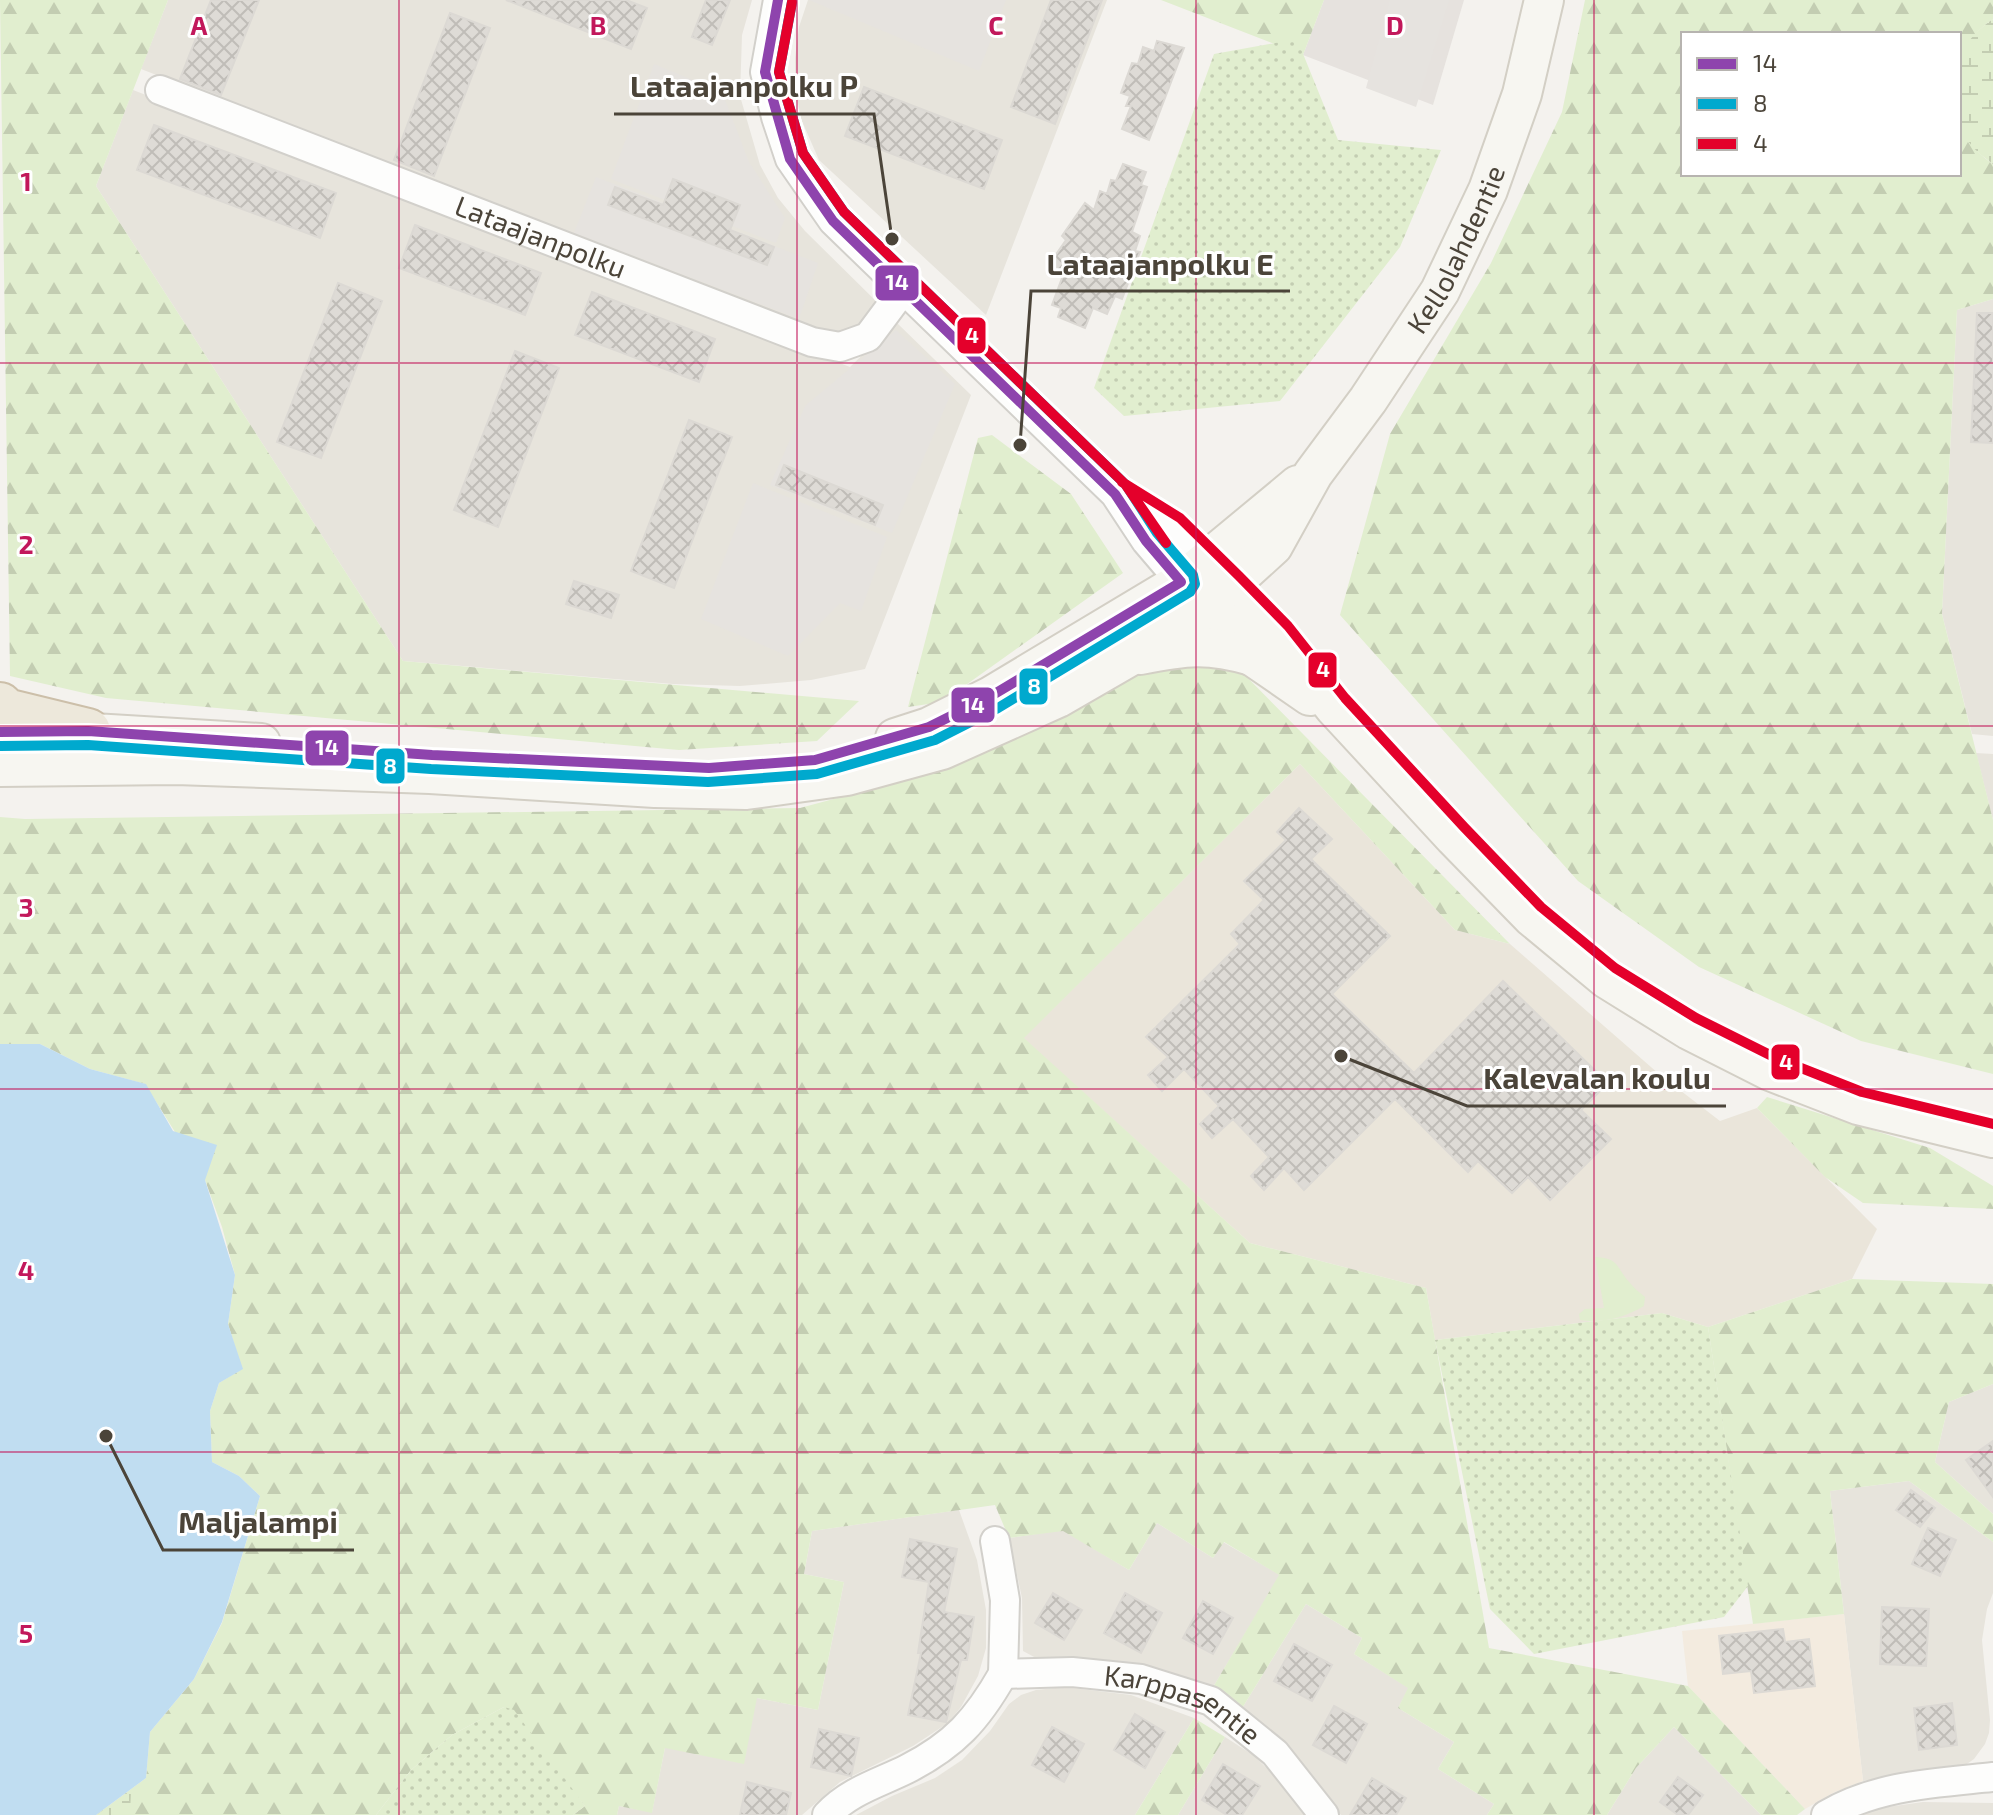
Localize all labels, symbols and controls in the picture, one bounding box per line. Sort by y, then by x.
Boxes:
text: A [191,9,208,40]
text: B [590,9,606,40]
text: C [988,9,1004,40]
text: D [1386,9,1404,40]
legend [1681,32,1961,176]
text: 14 [1753,48,1777,77]
callout: Lataajanpolku P [614,60,874,114]
text: Lataajanpolku P [630,67,858,103]
text: 8 [1753,88,1768,117]
text: 4 [1753,128,1768,157]
street label: Kellolahdentie [1399,161,1511,339]
text: 1 [20,165,32,196]
street label: Lataajanpolku [451,188,631,285]
callout: Lataajanpolku E [1031,237,1290,291]
text: Lataajanpolku E [1046,245,1274,281]
line badge: 14 [874,264,920,302]
text: 14 [885,268,909,294]
line badge: 4 [956,316,987,355]
text: 4 [965,321,979,347]
text: 2 [18,528,34,559]
line badge: 4 [1307,651,1338,689]
text: 4 [1316,655,1330,681]
line badge: 8 [1018,667,1049,706]
text: 8 [1027,672,1041,698]
line badge: 14 [950,686,996,724]
text: 14 [961,691,985,717]
line badge: 14 [304,729,350,767]
text: 14 [315,733,339,759]
line badge: 8 [375,747,406,785]
text: 8 [383,752,397,778]
text: 3 [19,891,33,922]
line badge: 4 [1770,1043,1801,1081]
text: 4 [1779,1048,1793,1074]
callout: Kalevalan koulu [1467,1052,1726,1106]
text: Kalevalan koulu [1483,1059,1711,1095]
text: 4 [18,1254,34,1285]
callout: Maljalampi [163,1496,354,1550]
text: Maljalampi [178,1503,338,1539]
text: 5 [19,1617,33,1648]
street label: Karppasentie [1103,1657,1268,1751]

